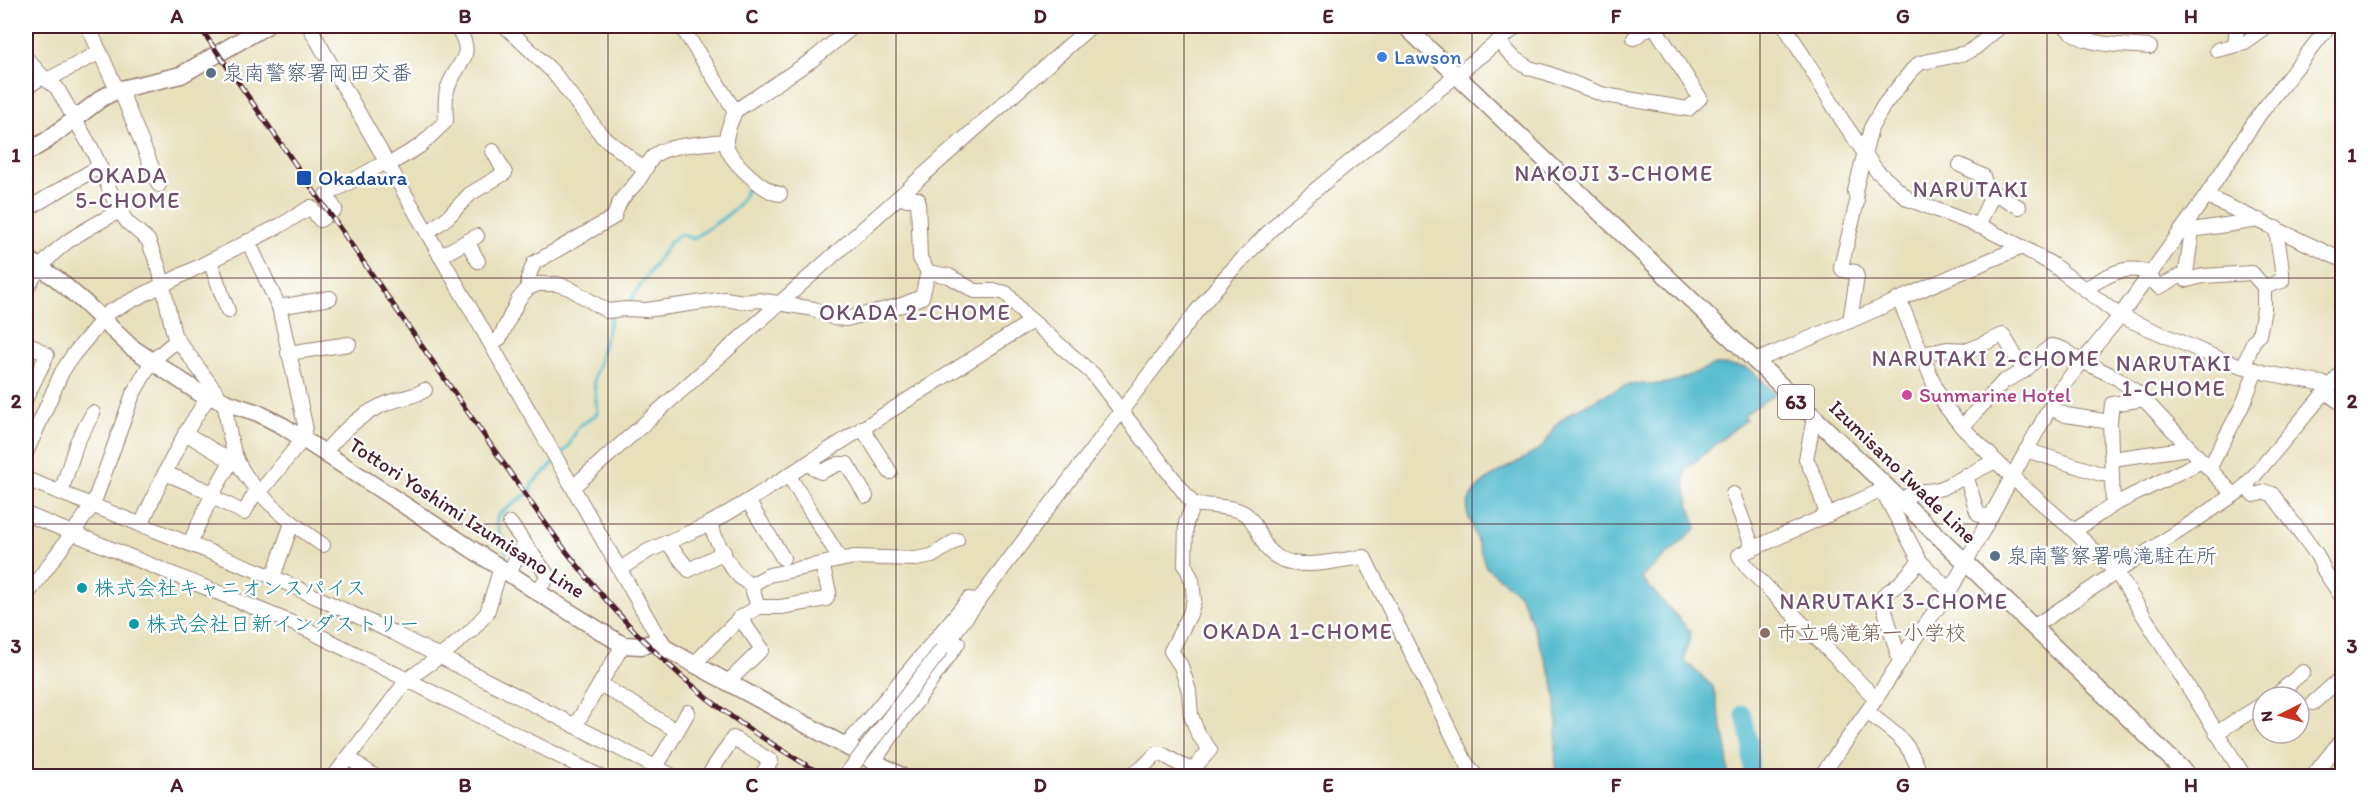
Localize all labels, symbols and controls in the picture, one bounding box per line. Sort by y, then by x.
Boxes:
text: A [170,4,184,28]
text: B [459,4,472,28]
text: C [746,4,759,28]
text: D [1033,4,1047,28]
text: E [1322,4,1334,28]
text: F [1611,4,1622,28]
text: G [1896,4,1910,28]
text: H [2184,4,2198,28]
place label: Lawson [1394,44,1462,69]
marker: Lawson [1375,50,1389,64]
place label: 泉南警察署岡田交番 [223,60,412,85]
marker: 泉南警察署岡田交番 [204,66,218,80]
text: 1 [11,143,21,167]
text: 1 [2347,143,2357,167]
district label: NAKOJI 3-CHOME [1514,160,1714,187]
district label: OKADA 5-CHOME [75,162,181,214]
place label: Okadaura [318,165,408,190]
marker: Okadaura [295,169,313,187]
district label: NARUTAKI [1913,176,2029,203]
district label: OKADA 2-CHOME [819,299,1011,326]
district label: NARUTAKI 2-CHOME [1872,345,2100,372]
district label: NARUTAKI 1-CHOME [2116,350,2232,402]
place label: Sunmarine Hotel [1919,382,2071,407]
road number: 63 [1778,385,1814,419]
marker: Sunmarine Hotel [1900,388,1914,402]
text: 2 [11,389,22,413]
text: 2 [2347,389,2358,413]
street label: Izumisano Iwade Line [1824,395,1982,549]
street label: Tottori Yoshimi Izumisano Line [345,432,590,603]
place label: 泉南警察署鳴滝駐在所 [2007,543,2217,568]
marker: 泉南警察署鳴滝駐在所 [1988,549,2002,563]
place label: 株式会社キャニオンスパイス [94,575,366,600]
marker: 株式会社キャニオンスパイス [75,581,89,595]
district label: NARUTAKI 3-CHOME [1780,588,2008,615]
place label: 株式会社日新インダストリー [146,611,420,636]
marker: 株式会社日新インダストリー [127,617,141,631]
district label: OKADA 1-CHOME [1203,618,1393,645]
place label: 市立鳴滝第一小学校 [1777,620,1966,645]
marker: 市立鳴滝第一小学校 [1758,626,1772,640]
text: 3 [11,634,22,658]
text: 3 [2347,634,2358,658]
north arrow [2251,685,2311,745]
text: N [2257,710,2277,723]
text: A [170,773,184,797]
text: B [459,773,472,797]
text: C [746,773,759,797]
text: D [1033,773,1047,797]
text: E [1322,773,1334,797]
text: F [1611,773,1622,797]
text: G [1896,773,1910,797]
text: H [2184,773,2198,797]

